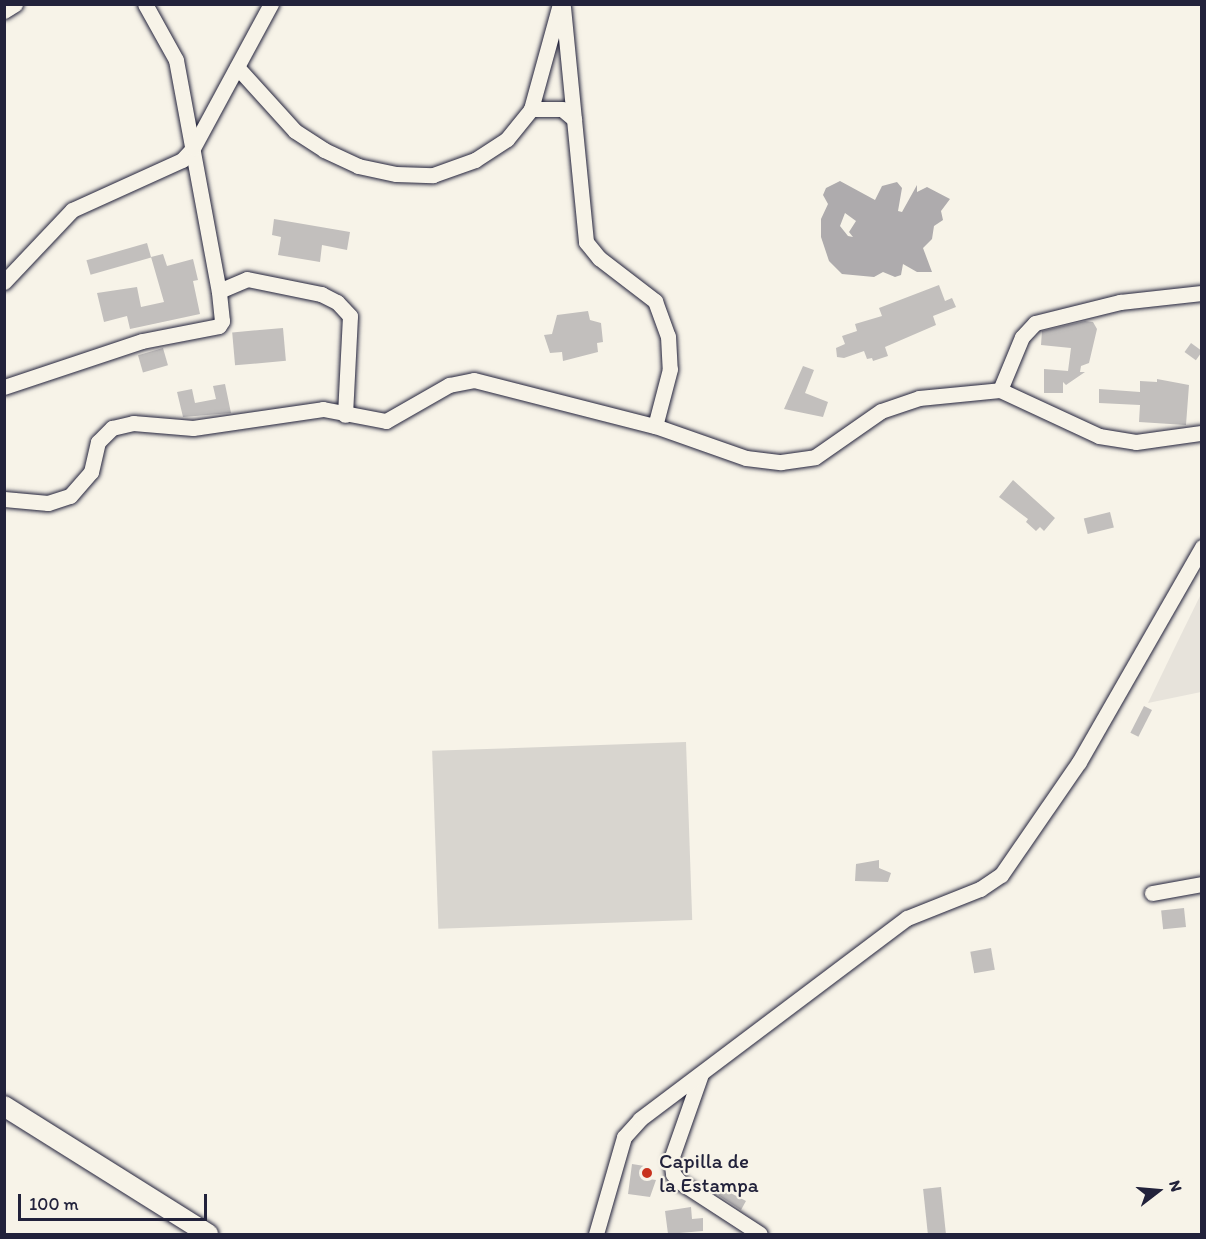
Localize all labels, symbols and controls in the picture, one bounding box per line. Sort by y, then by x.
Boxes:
place label: Capilla de la Estampa [659,1148,759,1198]
north arrow [1128,1161,1188,1221]
marker: Capilla de la Estampa [640,1166,654,1180]
text: N [1165,1178,1186,1194]
scale bar [21,1182,210,1220]
text: 100 m [29,1193,79,1215]

